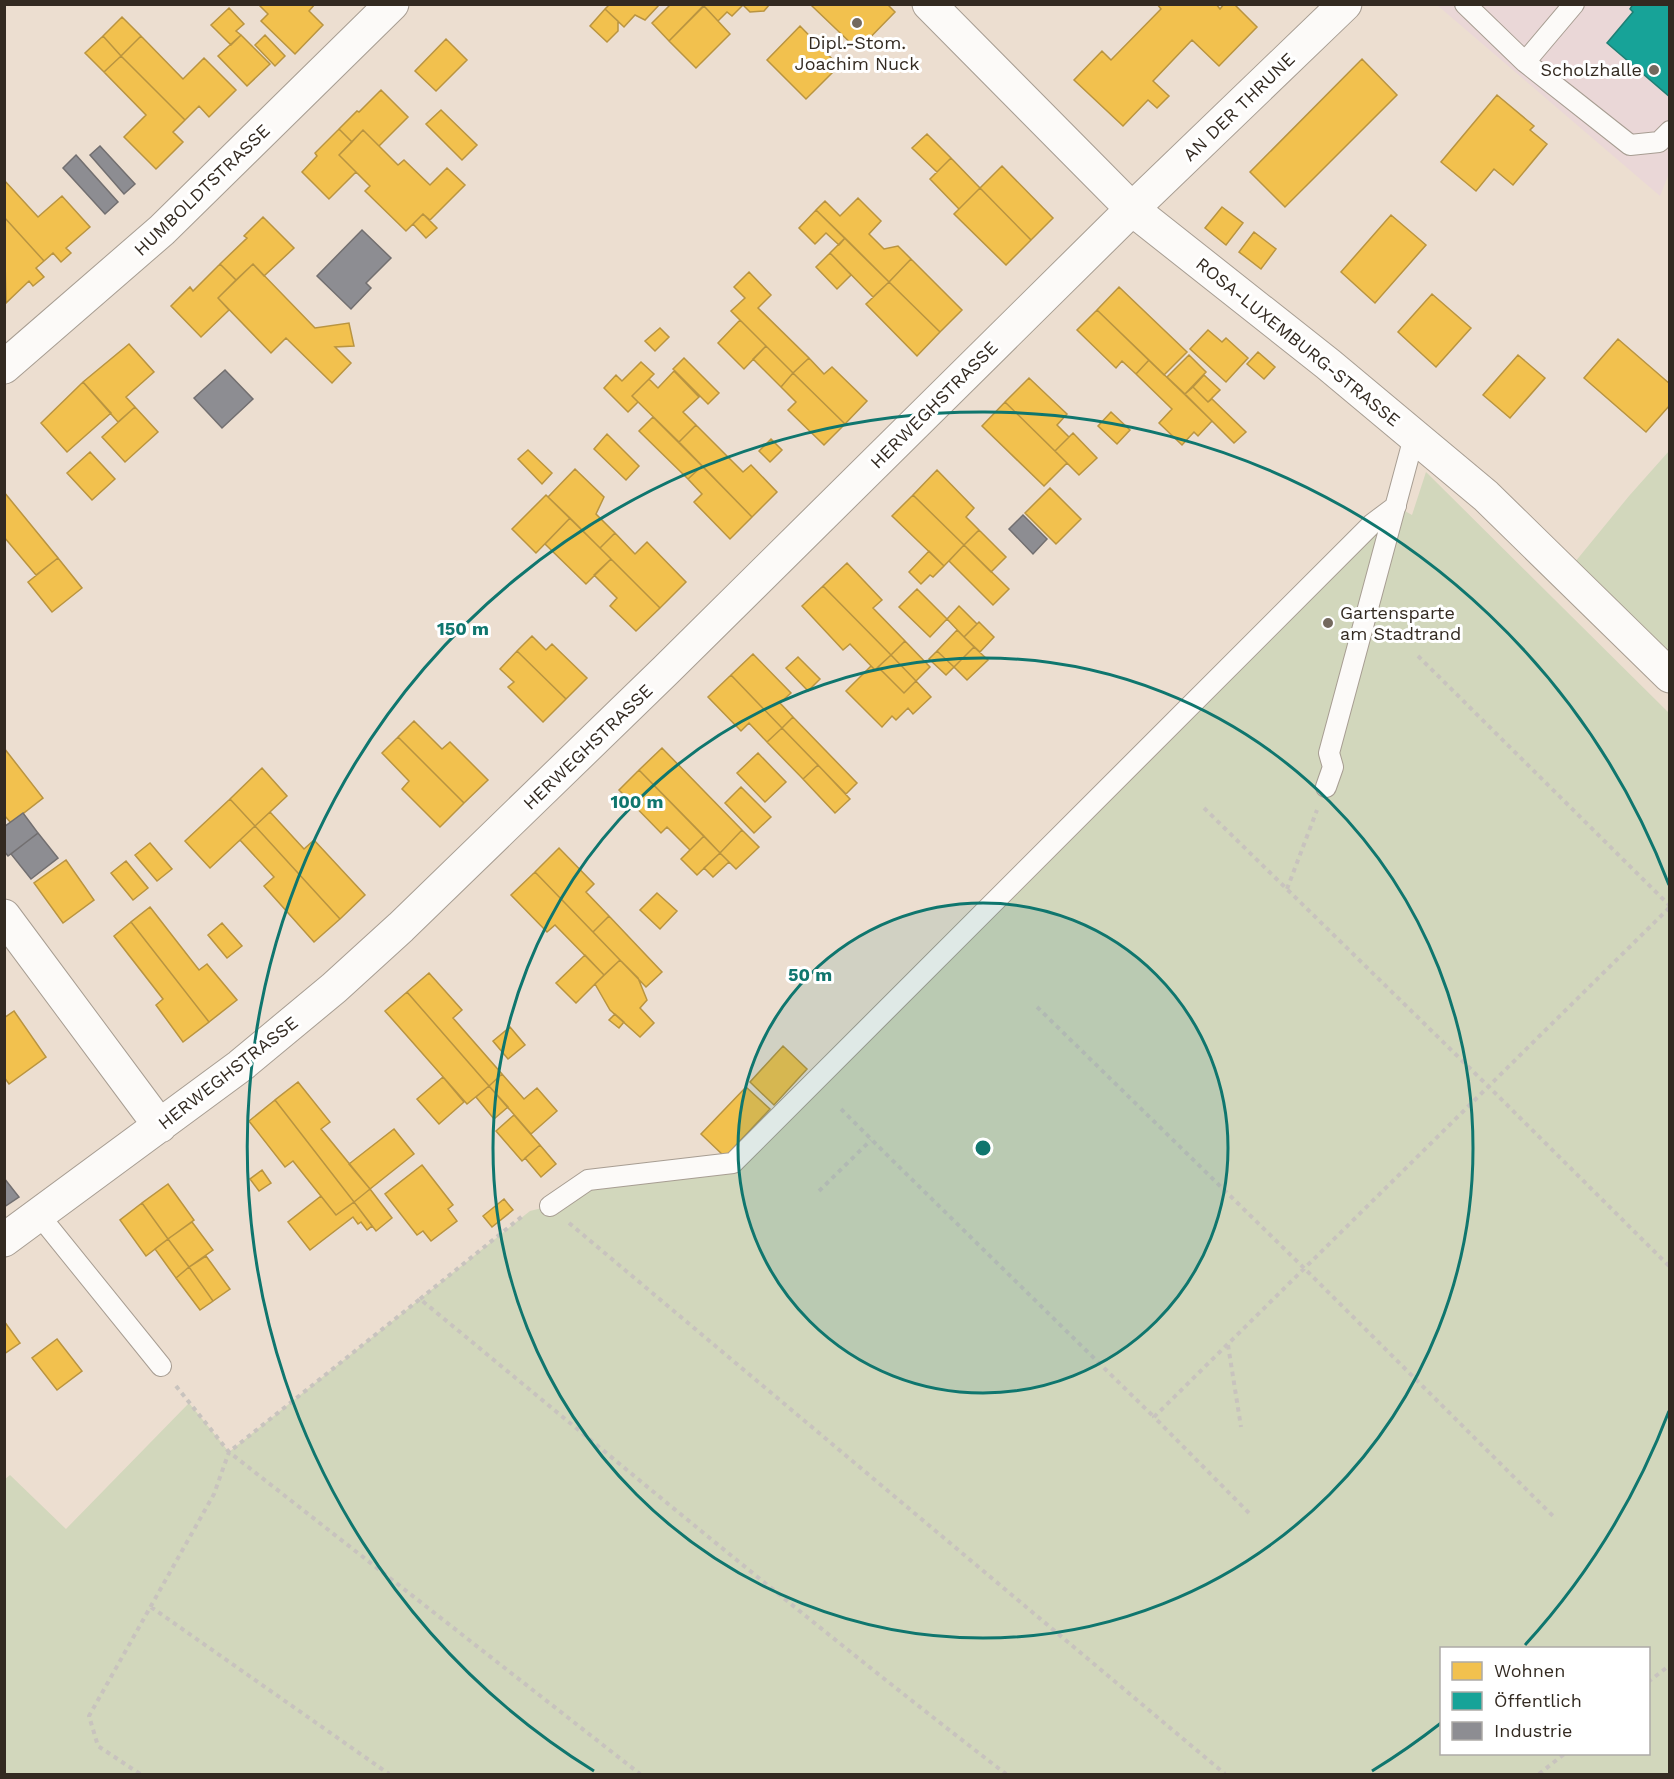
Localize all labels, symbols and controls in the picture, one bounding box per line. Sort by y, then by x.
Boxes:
marker: Dipl.-Stom. Joachim Nuck [850,16,864,30]
place label: Dipl.-Stom. Joachim Nuck [795,32,919,74]
street label: AN DER THRUNE [1179,48,1299,165]
place label: Scholzhalle [1541,59,1642,80]
marker: Scholzhalle [1647,63,1661,77]
street label: HUMBOLDTSTRASSE [129,119,274,260]
street label: ROSA-LUXEMBURG-STRASSE [1192,253,1405,431]
street label: HERWEGHSTRASSE [866,337,1002,473]
place label: Gartensparte am Stadtrand [1340,602,1461,644]
marker: Gartensparte am Stadtrand [1321,616,1335,630]
text: 150 m [437,618,489,639]
street label: HERWEGHSTRASSE [519,680,657,814]
text: 100 m [610,791,664,812]
text: 50 m [788,964,832,985]
street label: HERWEGHSTRASSE [154,1012,302,1134]
centre of rings [973,1138,993,1158]
legend [1440,1647,1650,1755]
text: Wohnen [1494,1660,1565,1681]
text: Öffentlich [1494,1690,1582,1711]
text: Industrie [1494,1720,1572,1741]

